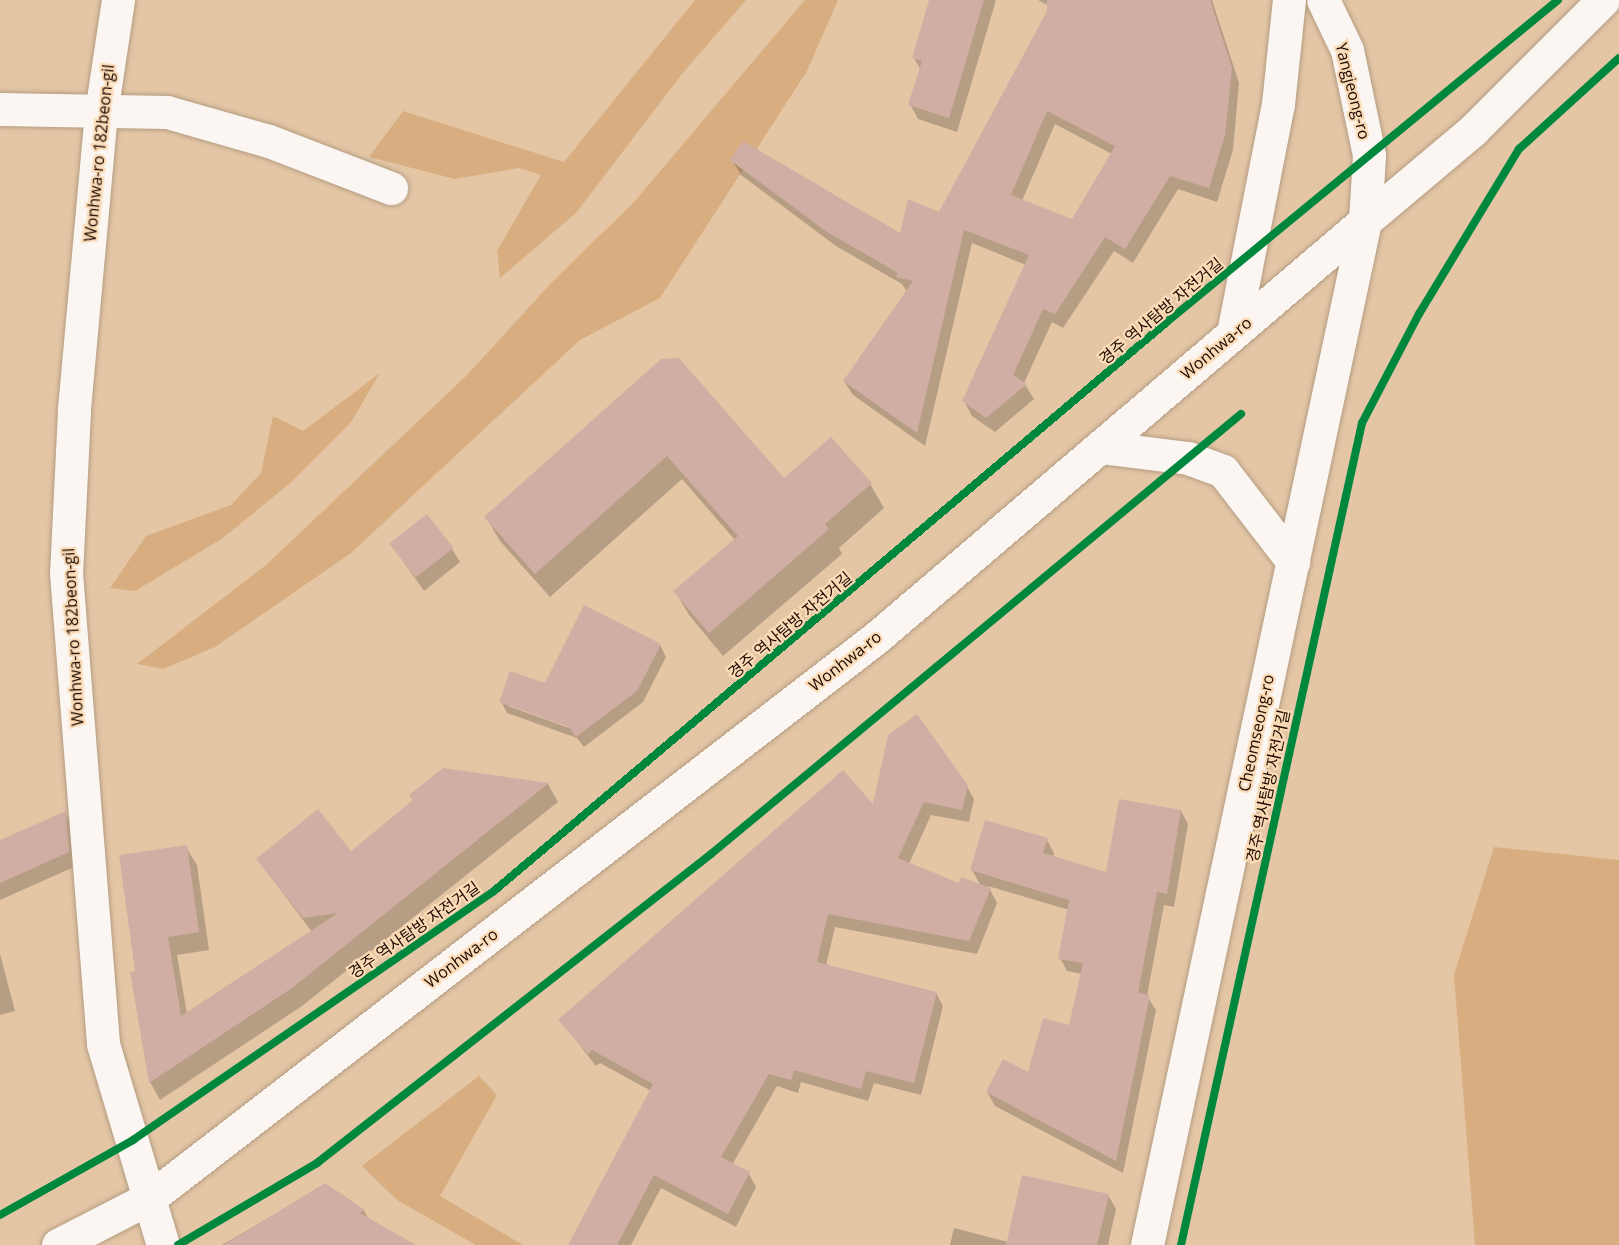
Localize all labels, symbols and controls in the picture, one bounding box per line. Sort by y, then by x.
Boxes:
street label: Yangjeong-ro [1332,41,1374,141]
street label: Wonhwa-ro 182beon-gil [80,63,118,243]
street label: 경주 역사탐방 자전거길 [1095,254,1227,368]
street label: Wonhwa-ro [1177,313,1255,383]
street label: Wonhwa-ro 182beon-gil [59,547,87,727]
street label: 경주 역사탐방 자전거길 [724,568,856,682]
street label: Wonhwa-ro [805,627,885,695]
street label: Cheomseong-ro [1234,673,1278,793]
street label: 경주 역사탐방 자전거길 [1242,708,1294,864]
street label: 경주 역사탐방 자전거길 [345,878,483,982]
street label: Wonhwa-ro [421,924,501,992]

